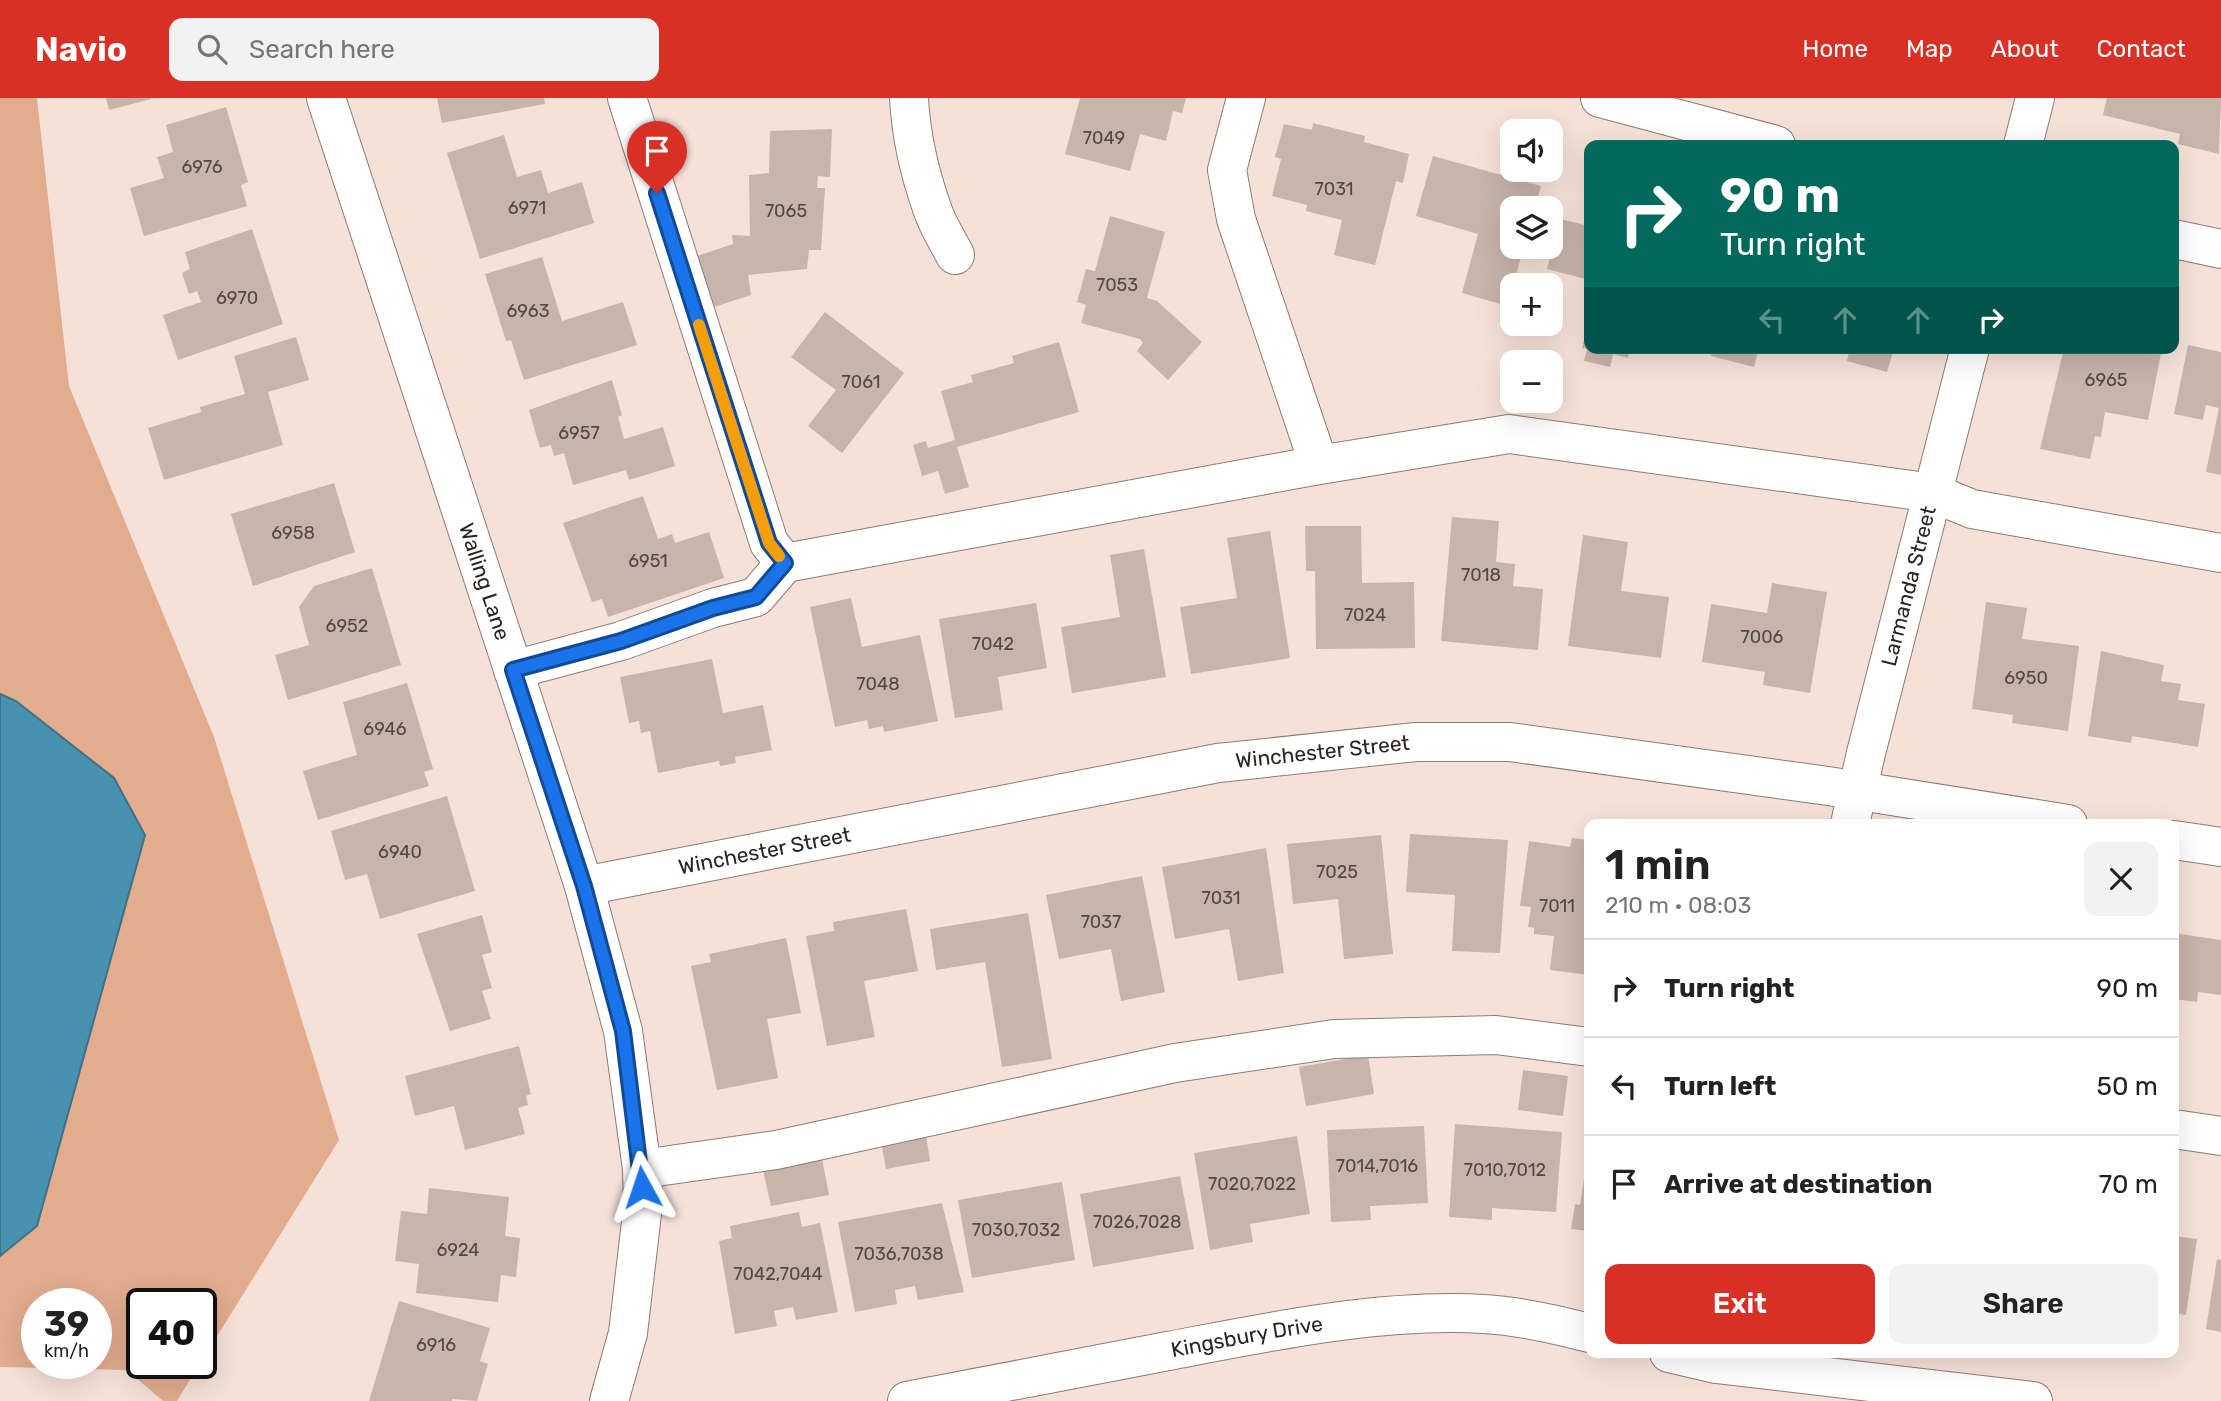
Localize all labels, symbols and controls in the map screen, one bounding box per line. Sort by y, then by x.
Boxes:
search box [169,18,659,81]
text: Navio [35,30,127,69]
icon: search [193,30,231,68]
text: Search here [249,34,395,65]
text: Home [1802,35,1868,63]
text: Map [1906,35,1953,63]
text: About [1991,35,2059,63]
text: Contact [2097,35,2186,63]
map controls [1500,119,1563,413]
button: sound [1500,119,1563,182]
pin [627,121,687,193]
house number: 7049 [1083,127,1125,149]
icon: arrive [638,132,676,170]
house number: 6976 [181,156,223,178]
text: 90 m [1720,166,1840,224]
icon: right [1605,168,1696,259]
house number: 7031 [1315,178,1353,200]
button: layers [1500,196,1563,259]
house number: 6971 [508,197,546,219]
house number: 7065 [765,200,807,222]
text: Turn right [1720,225,1865,263]
button: + [1500,273,1563,336]
house number: 7053 [1096,274,1138,296]
house number: 6970 [216,287,258,309]
house number: 6963 [506,300,550,322]
icon: left [1753,301,1791,339]
icon: ahead [1826,301,1864,339]
icon: ahead [1899,301,1937,339]
icon: right [1972,301,2010,339]
button: − [1500,350,1563,413]
house number: 6965 [2085,369,2127,391]
house number: 7061 [842,371,880,393]
house number: 6957 [558,422,600,444]
street label: Larmanda Street [1876,503,1941,669]
street label: Walling Lane [454,520,516,643]
house number: 6958 [271,522,315,544]
house number: 6951 [628,550,668,572]
house number: 7018 [1461,564,1501,586]
house number: 7024 [1344,604,1386,626]
house number: 6952 [326,615,368,637]
house number: 7006 [1741,626,1784,648]
house number: 7042 [972,633,1014,655]
house number: 6950 [2004,667,2048,689]
house number: 7048 [856,673,900,695]
house number: 6946 [363,718,407,740]
street label: Winchester Street [1234,730,1411,773]
street label: Winchester Street [676,822,853,879]
text: 1 min [1605,840,1711,890]
house number: 6940 [378,841,422,863]
button: close [2084,842,2158,916]
house number: 7025 [1316,861,1358,883]
house number: 7031 [1202,887,1240,909]
text: 210 m · 08:03 [1605,891,1751,919]
house number: 7011 [1539,895,1575,917]
house number: 7037 [1081,911,1121,933]
icon: right [1605,969,1643,1007]
text: Turn right [1664,973,1794,1004]
text: 90 m [2097,973,2158,1004]
icon: left [1605,1067,1643,1105]
text: Turn left [1664,1071,1776,1102]
text: 50 m [2097,1071,2158,1102]
position arrow [605,1150,679,1224]
house number: 7014,7016 [1336,1155,1418,1177]
house number: 7010,7012 [1464,1159,1546,1181]
icon: arrive [1605,1165,1643,1203]
text: Arrive at destination [1664,1169,1932,1200]
text: 70 m [2099,1169,2158,1200]
house number: 7020,7022 [1208,1173,1296,1195]
house number: 7026,7028 [1093,1211,1181,1233]
house number: 7030,7032 [972,1219,1060,1241]
house number: 6924 [436,1239,480,1261]
house number: 7036,7038 [854,1243,944,1265]
house number: 7042,7044 [733,1263,823,1285]
button: Exit [1605,1264,1875,1344]
button: Share [1889,1264,2158,1344]
speed limit sign: 40 [126,1288,217,1379]
text: 39 [44,1303,89,1345]
street label: Kingsbury Drive [1169,1311,1324,1362]
house number: 6916 [416,1334,456,1356]
text: km/h [44,1340,89,1362]

